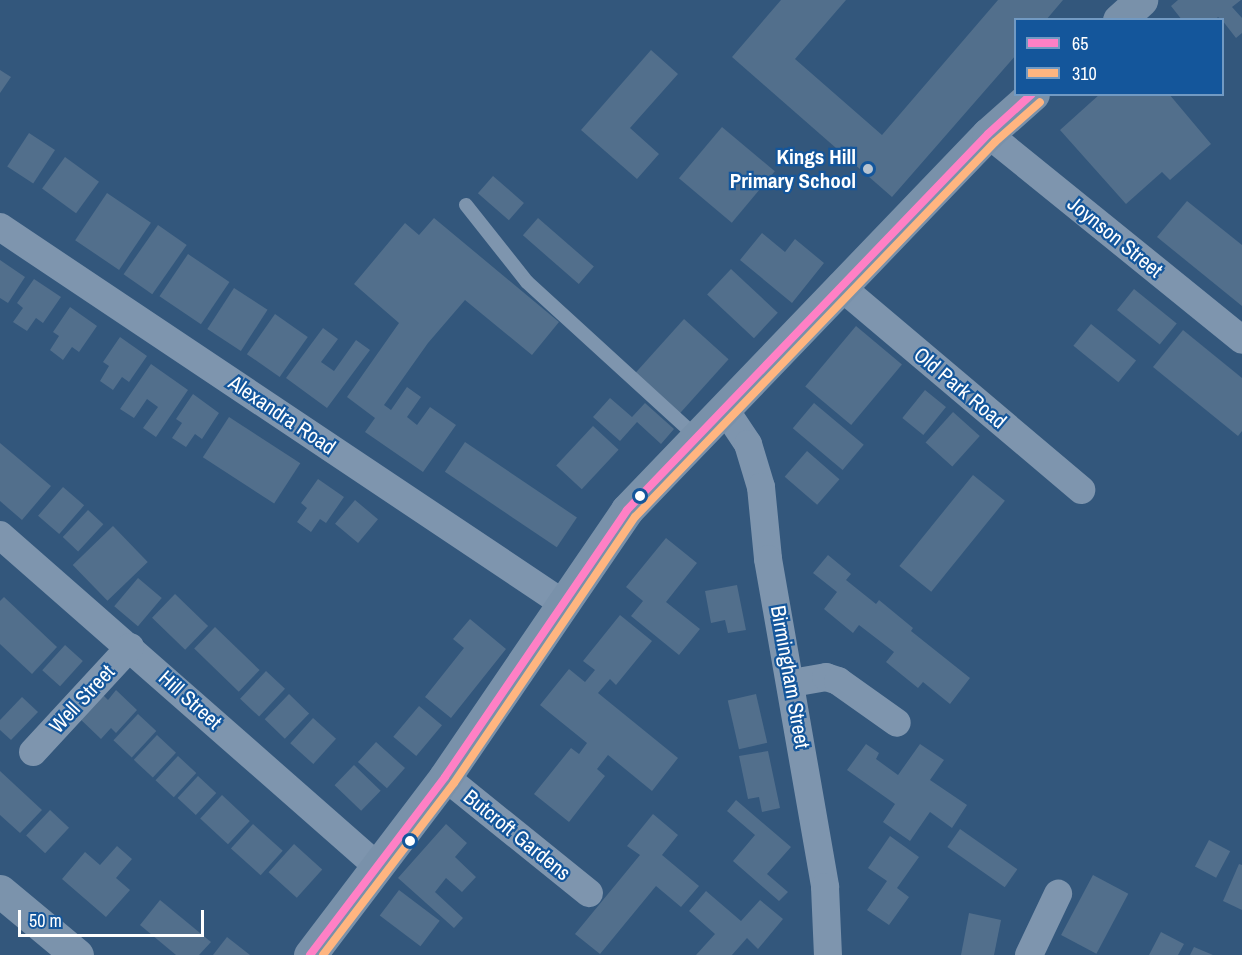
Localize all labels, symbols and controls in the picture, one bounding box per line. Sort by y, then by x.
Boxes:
legend [1014,18,1224,96]
text: 65 [1072,31,1088,56]
text: 310 [1072,61,1097,86]
place label: Kings Hill Primary School [730,144,856,194]
marker: Kings Hill Primary School [861,162,875,176]
street label: Joynson Street [1062,191,1168,283]
street label: Old Park Road [909,342,1011,434]
street label: Alexandra Road [224,370,340,460]
unlabelled marker [634,490,646,502]
street label: Birmingham Street [765,604,815,750]
street label: Well Street [44,660,120,738]
street label: Hill Street [153,665,227,735]
street label: Butcroft Gardens [458,784,576,886]
unlabelled marker [404,835,416,847]
scale bar [21,898,207,936]
text: 50 m [29,908,62,933]

